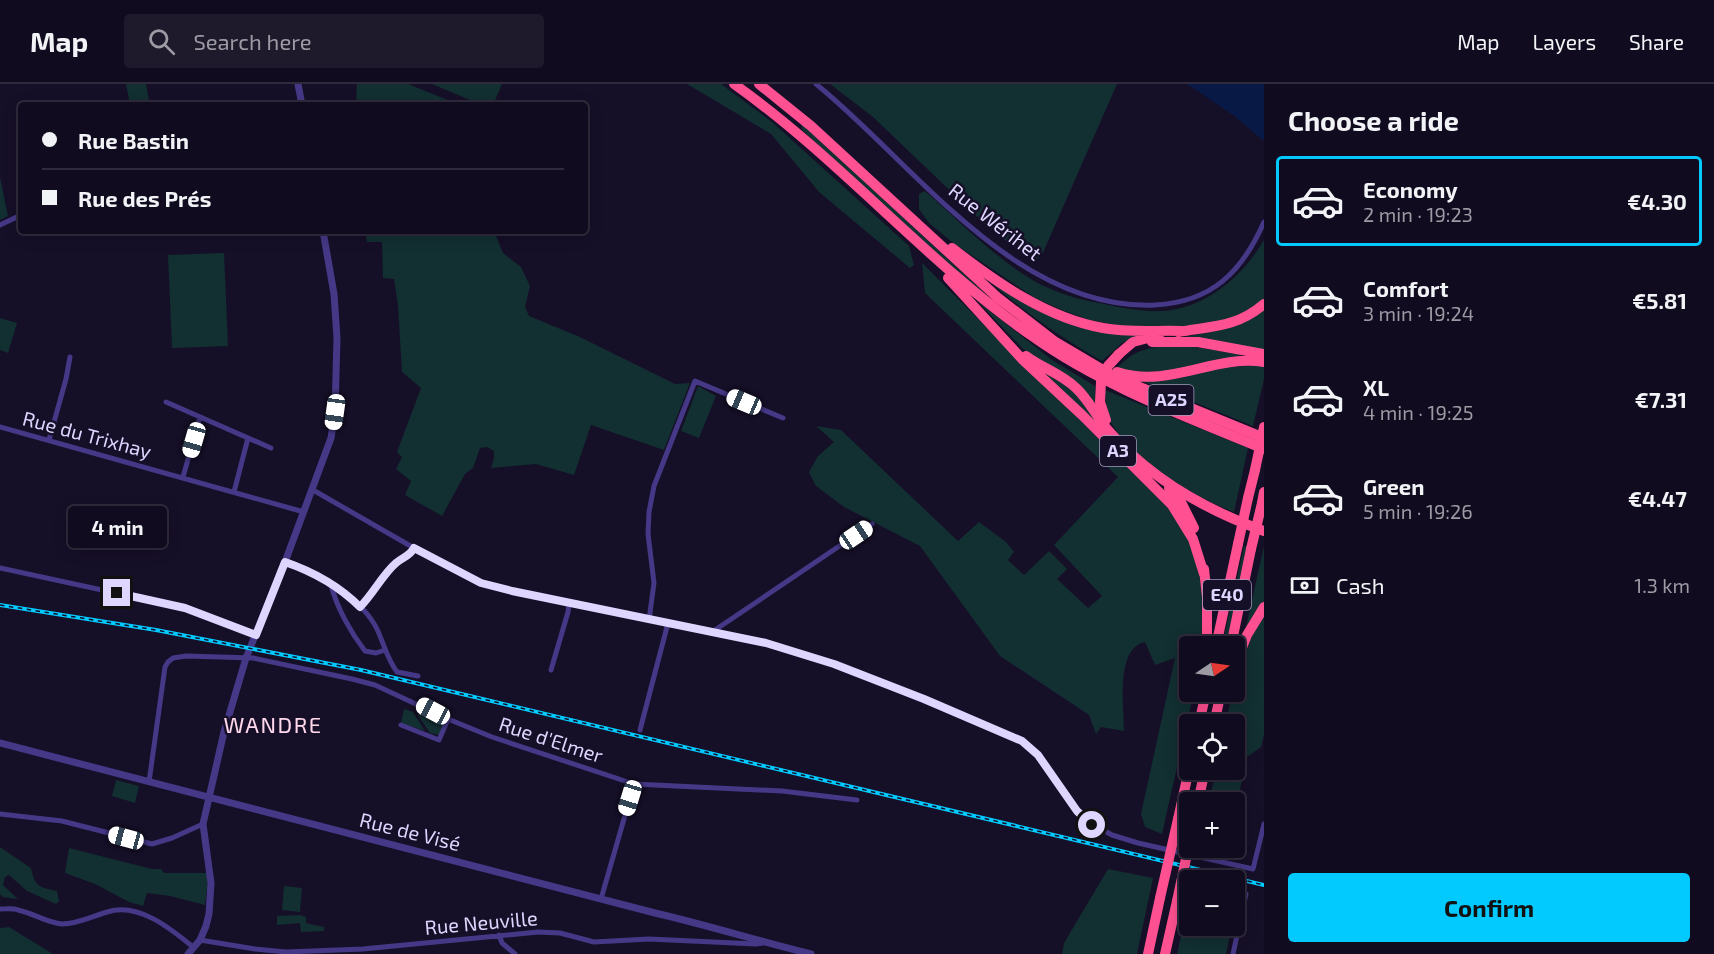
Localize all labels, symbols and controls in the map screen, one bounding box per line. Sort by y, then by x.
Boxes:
search box [124,14,544,68]
text: Map [30,24,88,58]
icon: search [145,25,178,58]
text: Search here [193,28,312,54]
text: Map [1457,29,1499,54]
text: Layers [1532,29,1596,54]
text: Share [1629,29,1684,54]
text: Choose a ride [1288,104,1459,136]
text: Rue Bastin [78,127,189,153]
icon: car [1291,174,1345,228]
text: Economy [1363,176,1458,202]
street label: Rue Wérihet [944,178,1047,265]
text: Rue des Prés [78,185,211,211]
text: €4.30 [1627,188,1687,214]
text: 2 min · 19:23 [1363,202,1473,226]
icon: car [1291,273,1345,327]
text: Comfort [1363,275,1448,301]
text: €5.81 [1632,287,1687,313]
text: 3 min · 19:24 [1363,301,1474,325]
icon: car [1291,372,1345,426]
text: XL [1363,374,1389,400]
road number: A25 [1148,385,1194,415]
text: €7.31 [1635,386,1687,412]
car [724,387,764,417]
car [324,393,346,431]
text: 4 min · 19:25 [1363,400,1474,424]
street label: Rue du Trixhay [20,405,155,463]
car [180,420,208,460]
road number: A3 [1100,436,1136,466]
icon: car [1291,471,1345,525]
text: Green [1363,473,1425,499]
text: €4.47 [1628,485,1687,511]
text: 5 min · 19:26 [1363,499,1473,523]
callout: 4 min [68,506,166,548]
text: 4 min [91,515,144,539]
car [836,517,876,553]
icon: cash [1288,569,1321,602]
text: Cash [1336,572,1385,598]
text: 1.3 km [1634,573,1690,597]
route end [103,579,130,606]
road number: E40 [1203,580,1251,610]
north arrow [1179,636,1245,702]
map controls [1179,636,1245,936]
car [413,695,453,727]
district label: WANDRE [223,711,323,737]
street label: Rue d'Elmer [496,711,606,767]
button: locate [1179,714,1245,780]
car [616,778,644,818]
button: + [1179,792,1245,858]
street label: Rue de Visé [357,807,463,855]
route start [1078,811,1105,838]
car [106,825,146,851]
button: − [1179,870,1245,936]
button: Confirm [1288,873,1690,942]
street label: Rue Neuville [423,905,538,939]

